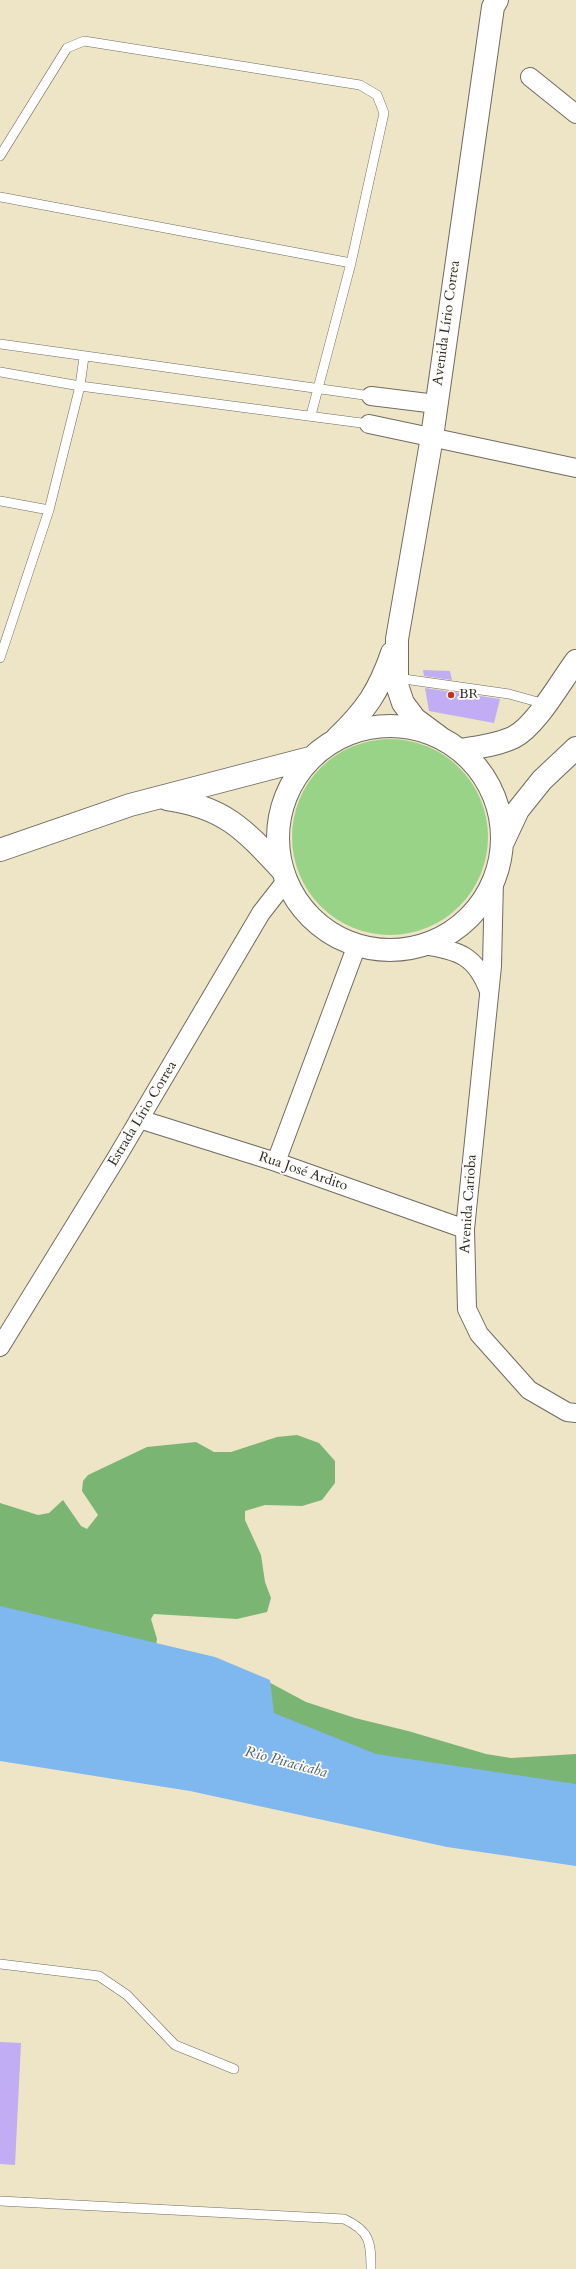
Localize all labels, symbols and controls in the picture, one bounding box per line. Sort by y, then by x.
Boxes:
street label: Avenida Lírio Correa [430,259,464,387]
place label: BR [459,687,478,703]
marker: BR [446,690,456,700]
street label: Estrada Lírio Correa [105,1058,181,1170]
street label: Rua José Ardito [256,1149,350,1195]
street label: Avenida Carioba [457,1154,481,1254]
water label: Rio Piracicaba [243,1743,329,1783]

